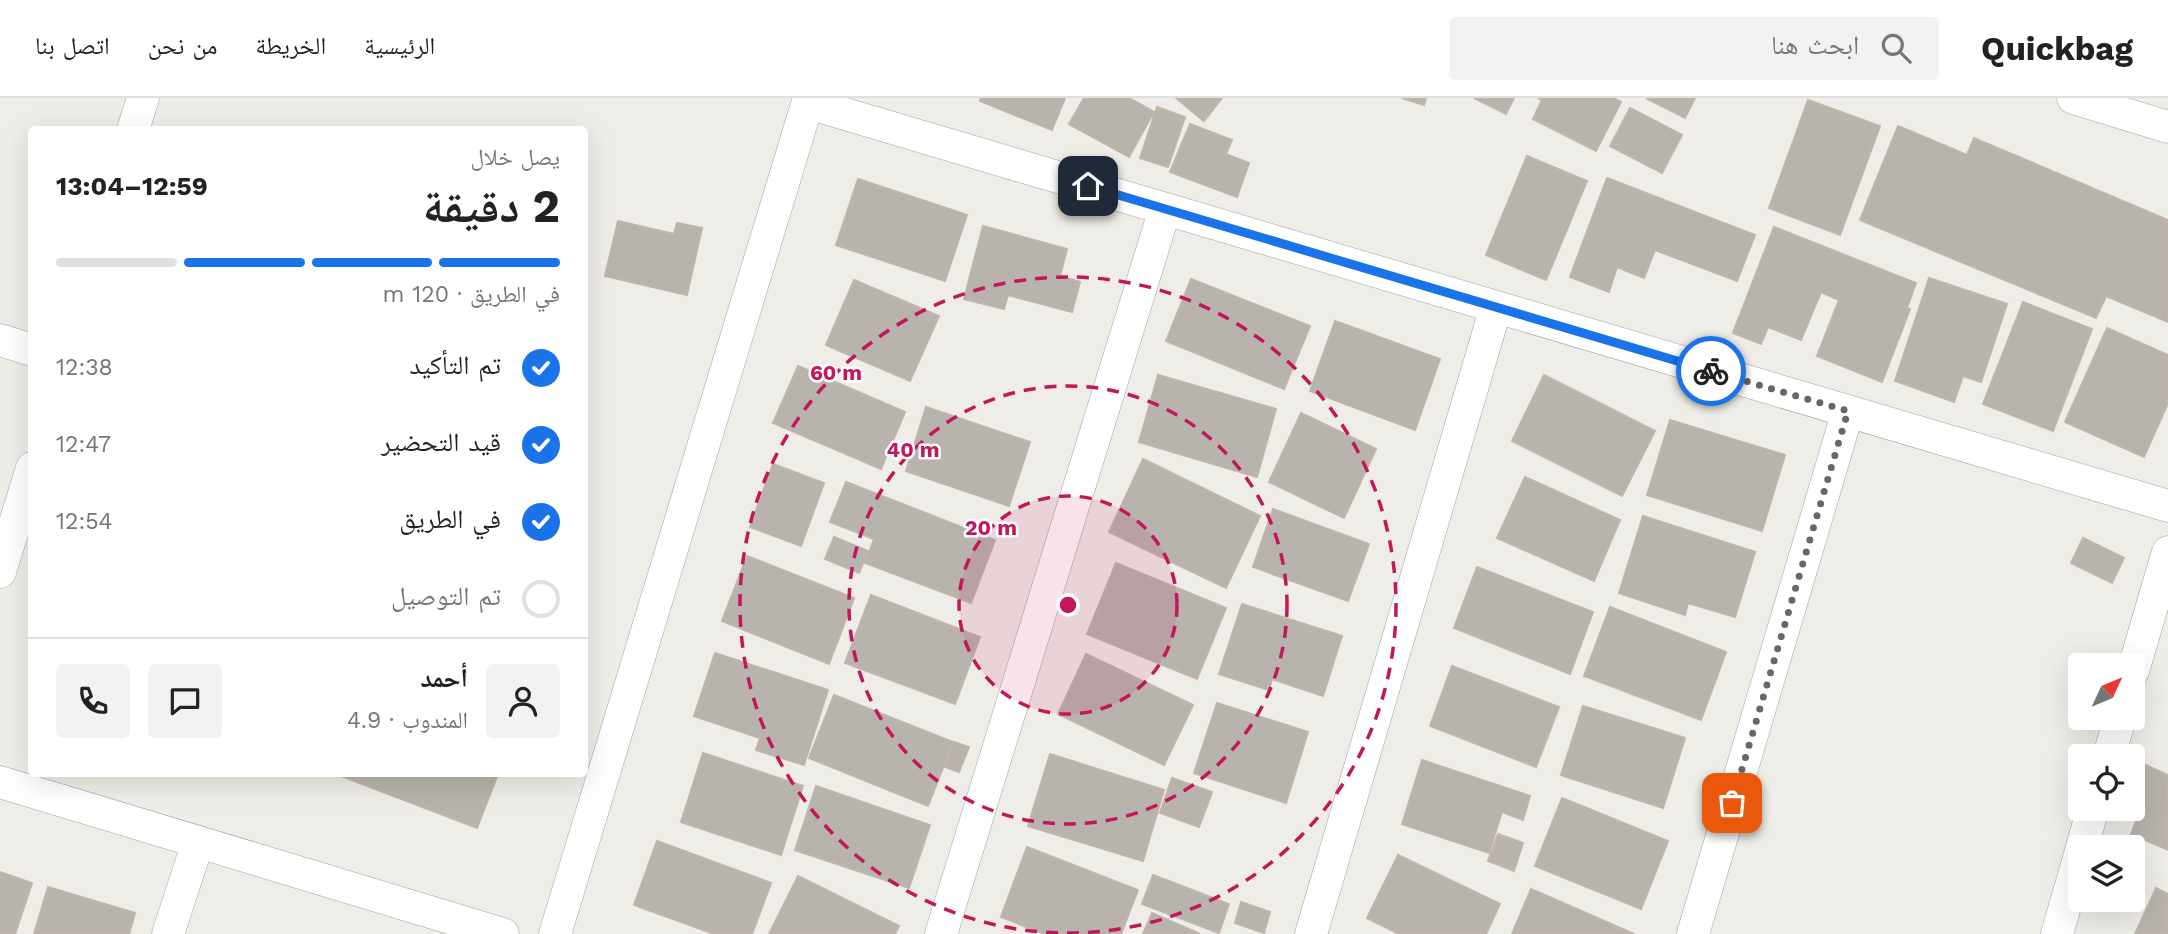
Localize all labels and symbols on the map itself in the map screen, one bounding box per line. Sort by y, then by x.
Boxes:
pin [1058,156,1118,216]
courier [1676,336,1746,406]
text: 60 m [810,360,862,385]
text: 40 m [887,437,939,462]
text: 20 m [965,515,1017,540]
centre of rings [1056,593,1080,617]
north arrow [2068,653,2146,730]
pin [1702,773,1762,833]

